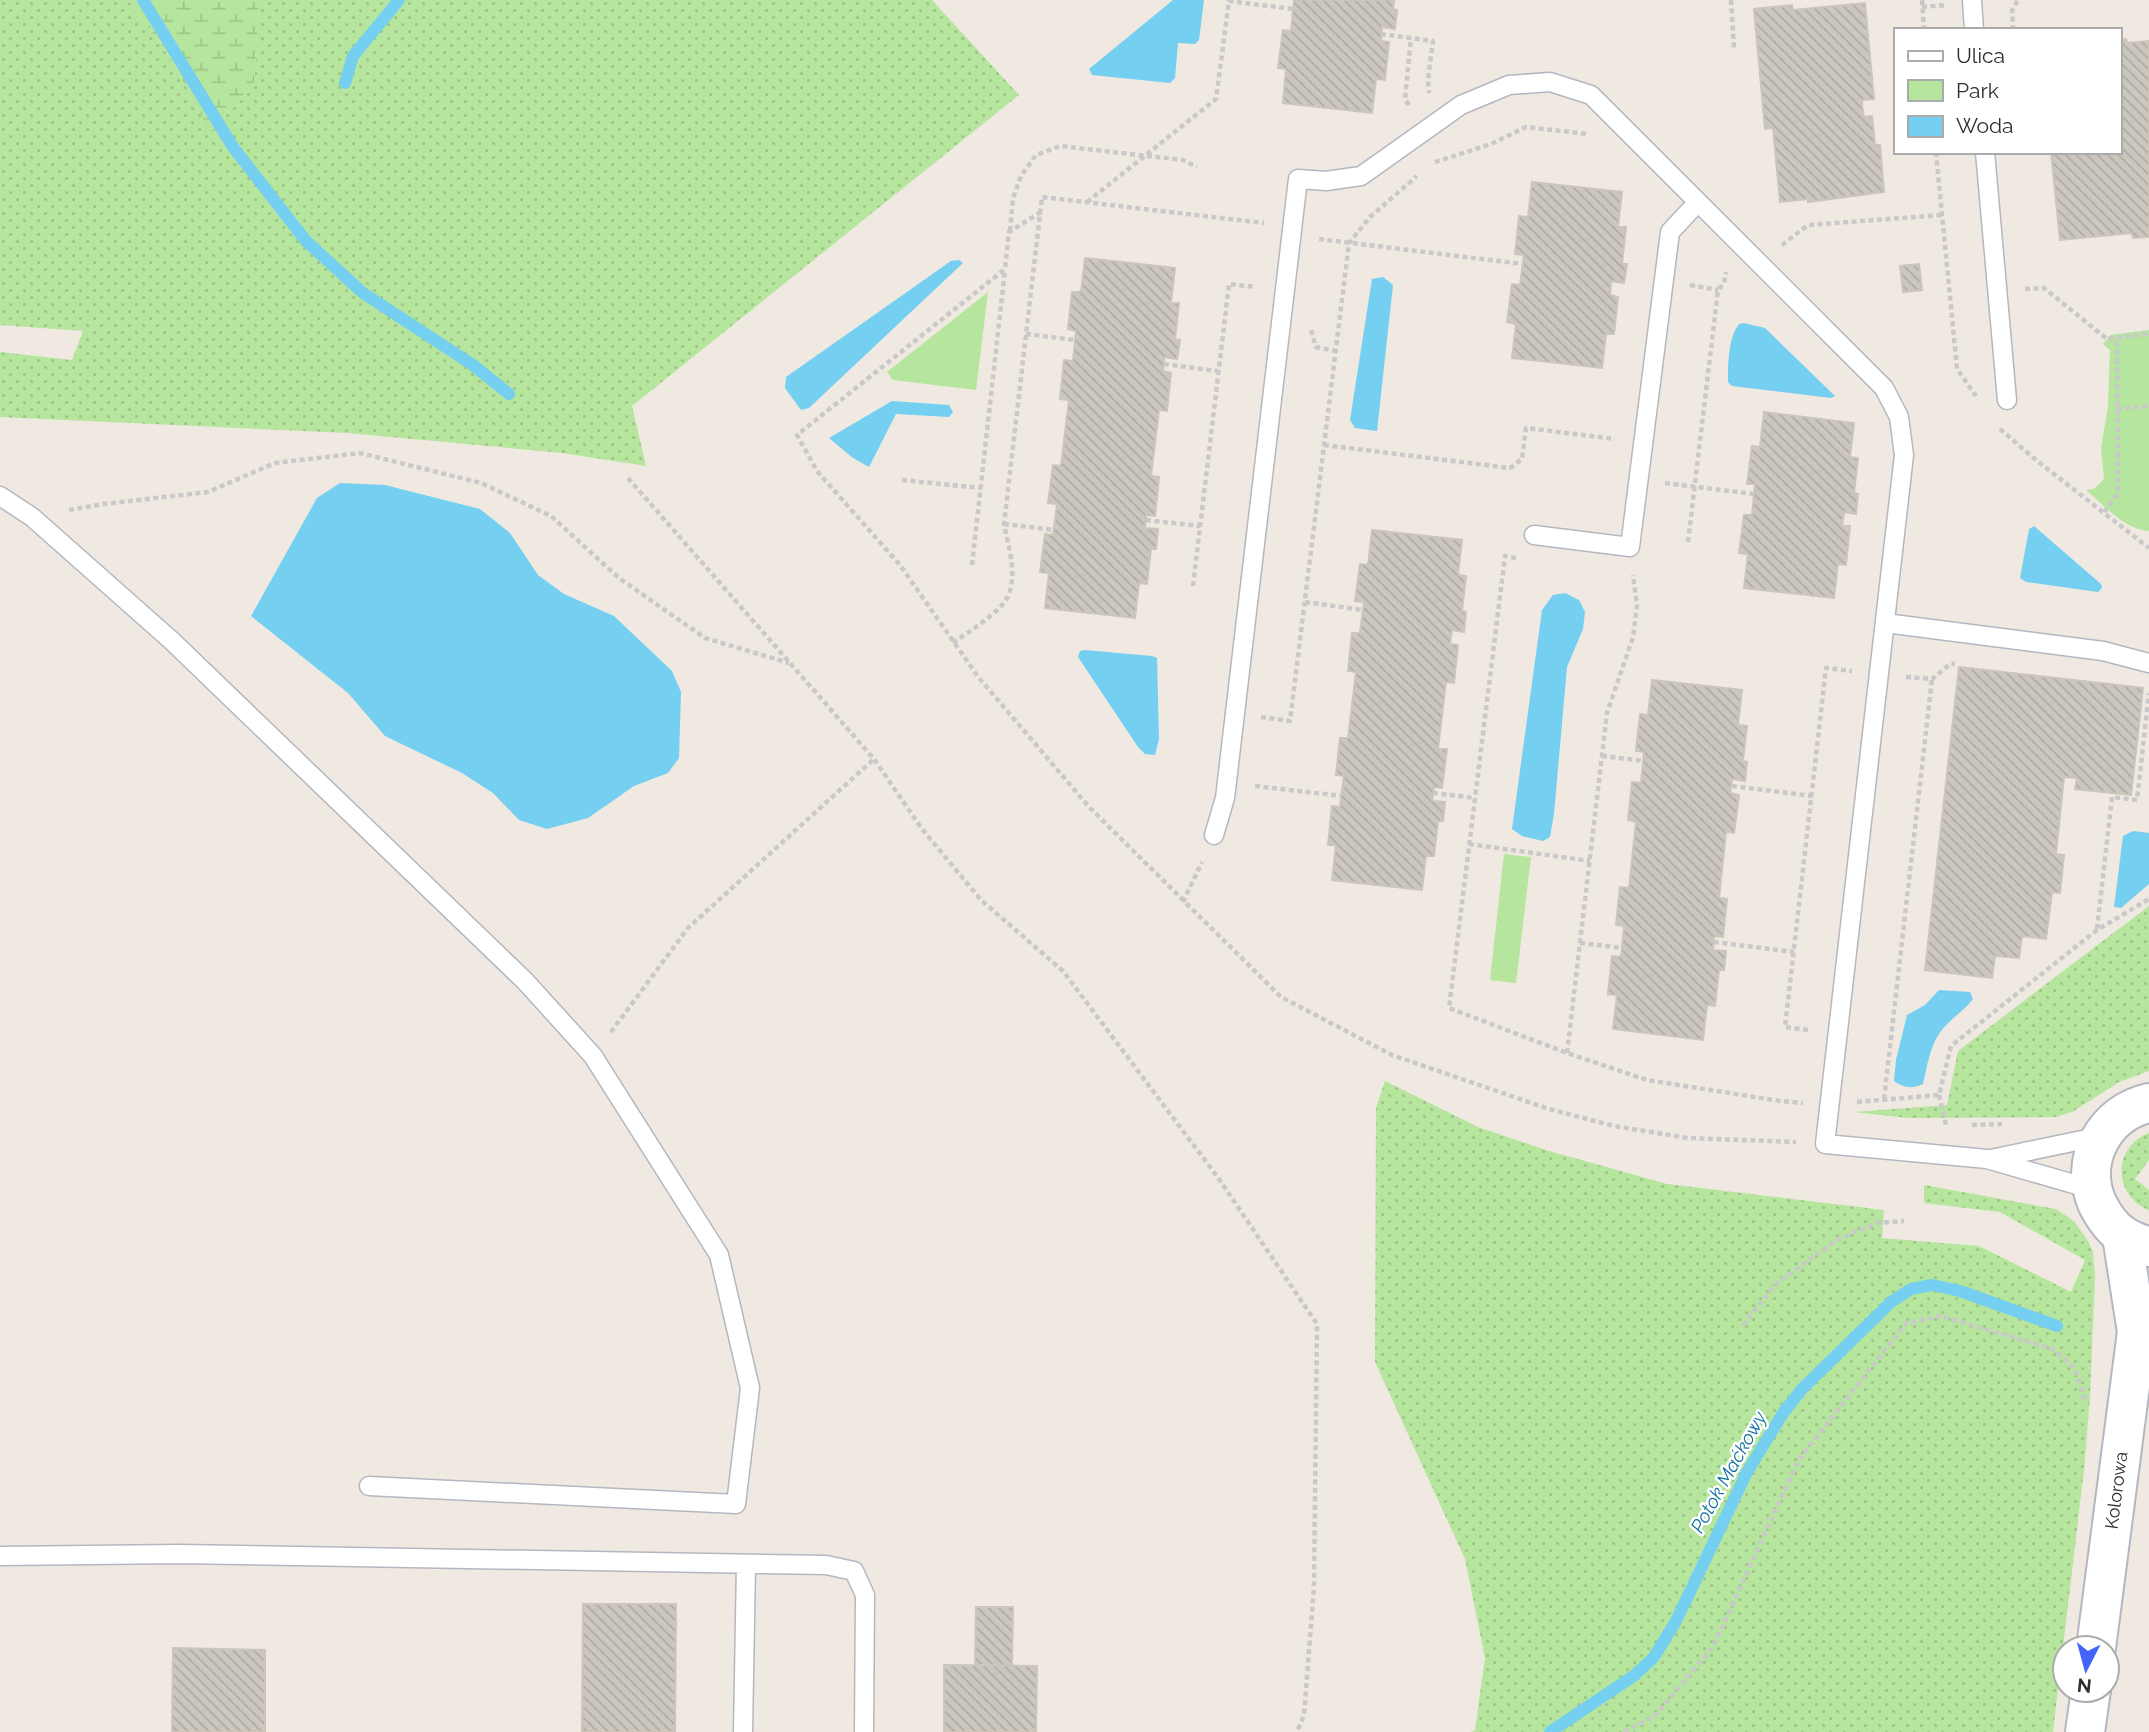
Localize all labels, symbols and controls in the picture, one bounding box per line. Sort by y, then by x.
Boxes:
legend [1894,28,2121,154]
text: Ulica [1956,43,2005,68]
text: Park [1956,78,1999,103]
text: Woda [1956,113,2014,138]
water label: Potok Maćkowy [1686,1407,1771,1536]
street label: Kolorowa [2101,1450,2131,1530]
north arrow [2051,1634,2121,1704]
text: N [2076,1674,2093,1698]

